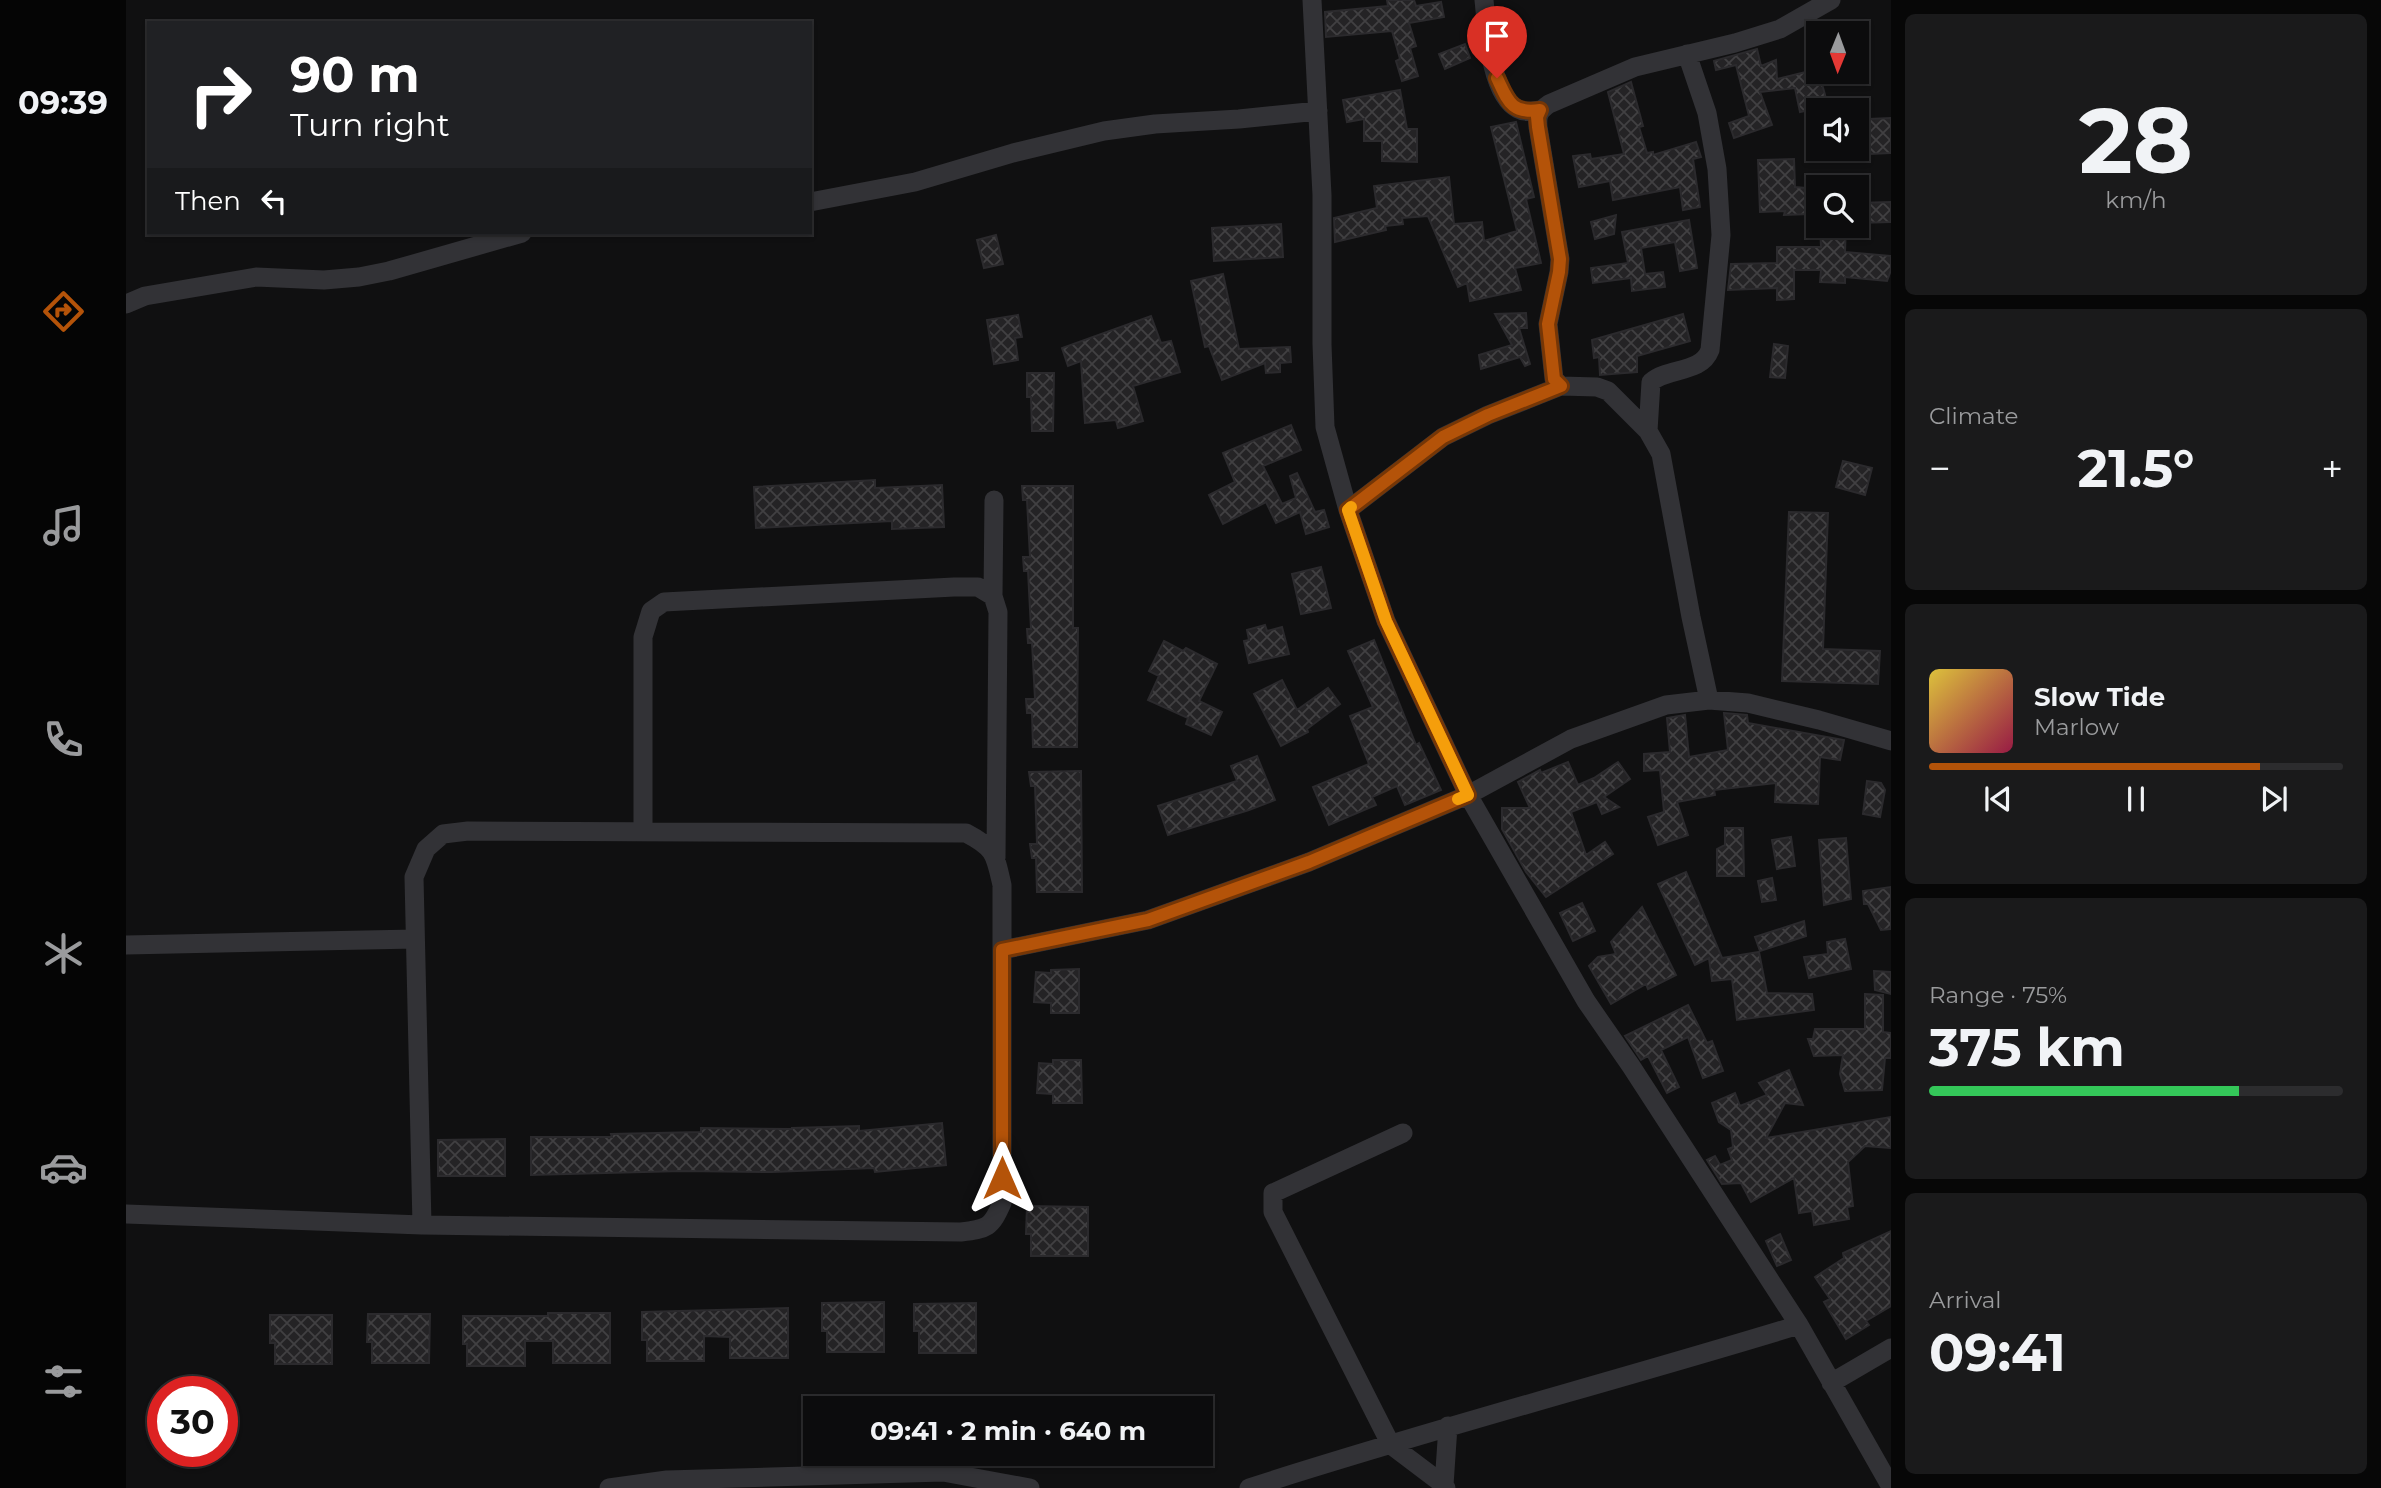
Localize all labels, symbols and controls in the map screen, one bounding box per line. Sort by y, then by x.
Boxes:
pin [1467,6,1527,78]
icon: arrive [1478,17,1516,55]
north arrow [1806,21,1869,84]
map controls [1806,21,1869,238]
text: 90 m [290,45,420,104]
icon: right [175,49,266,140]
text: 09:39 [18,83,108,122]
text: 28 [2079,85,2193,196]
button: sound [1806,98,1869,161]
text: Turn right [290,105,450,144]
button: search [1806,175,1869,238]
icon: left [255,182,293,220]
text: Then [175,185,241,217]
text: km/h [2105,186,2167,214]
icon: directions [39,287,88,336]
text: Climate [1929,402,2018,430]
text: 21.5° [2077,437,2195,500]
text: − [1929,445,1951,492]
text: + [2321,445,2343,492]
icon: music [39,501,88,550]
text: Slow Tide [2034,681,2165,713]
text: Marlow [2034,713,2119,741]
icon: phone [39,715,88,764]
icon: previous [1979,780,2017,818]
icon: pause [2117,780,2155,818]
icon: next [2255,780,2293,818]
icon: climate [39,929,88,978]
text: Range · 75% [1929,981,2067,1009]
text: 375 km [1929,1016,2125,1079]
position arrow [965,1141,1039,1215]
icon: car [39,1143,88,1192]
text: Arrival [1929,1286,2002,1314]
text: 09:41 [1929,1321,2066,1384]
icon: filters [39,1357,88,1406]
speed limit sign: 30 [147,1376,238,1467]
text: 09:41 · 2 min · 640 m [870,1415,1146,1447]

